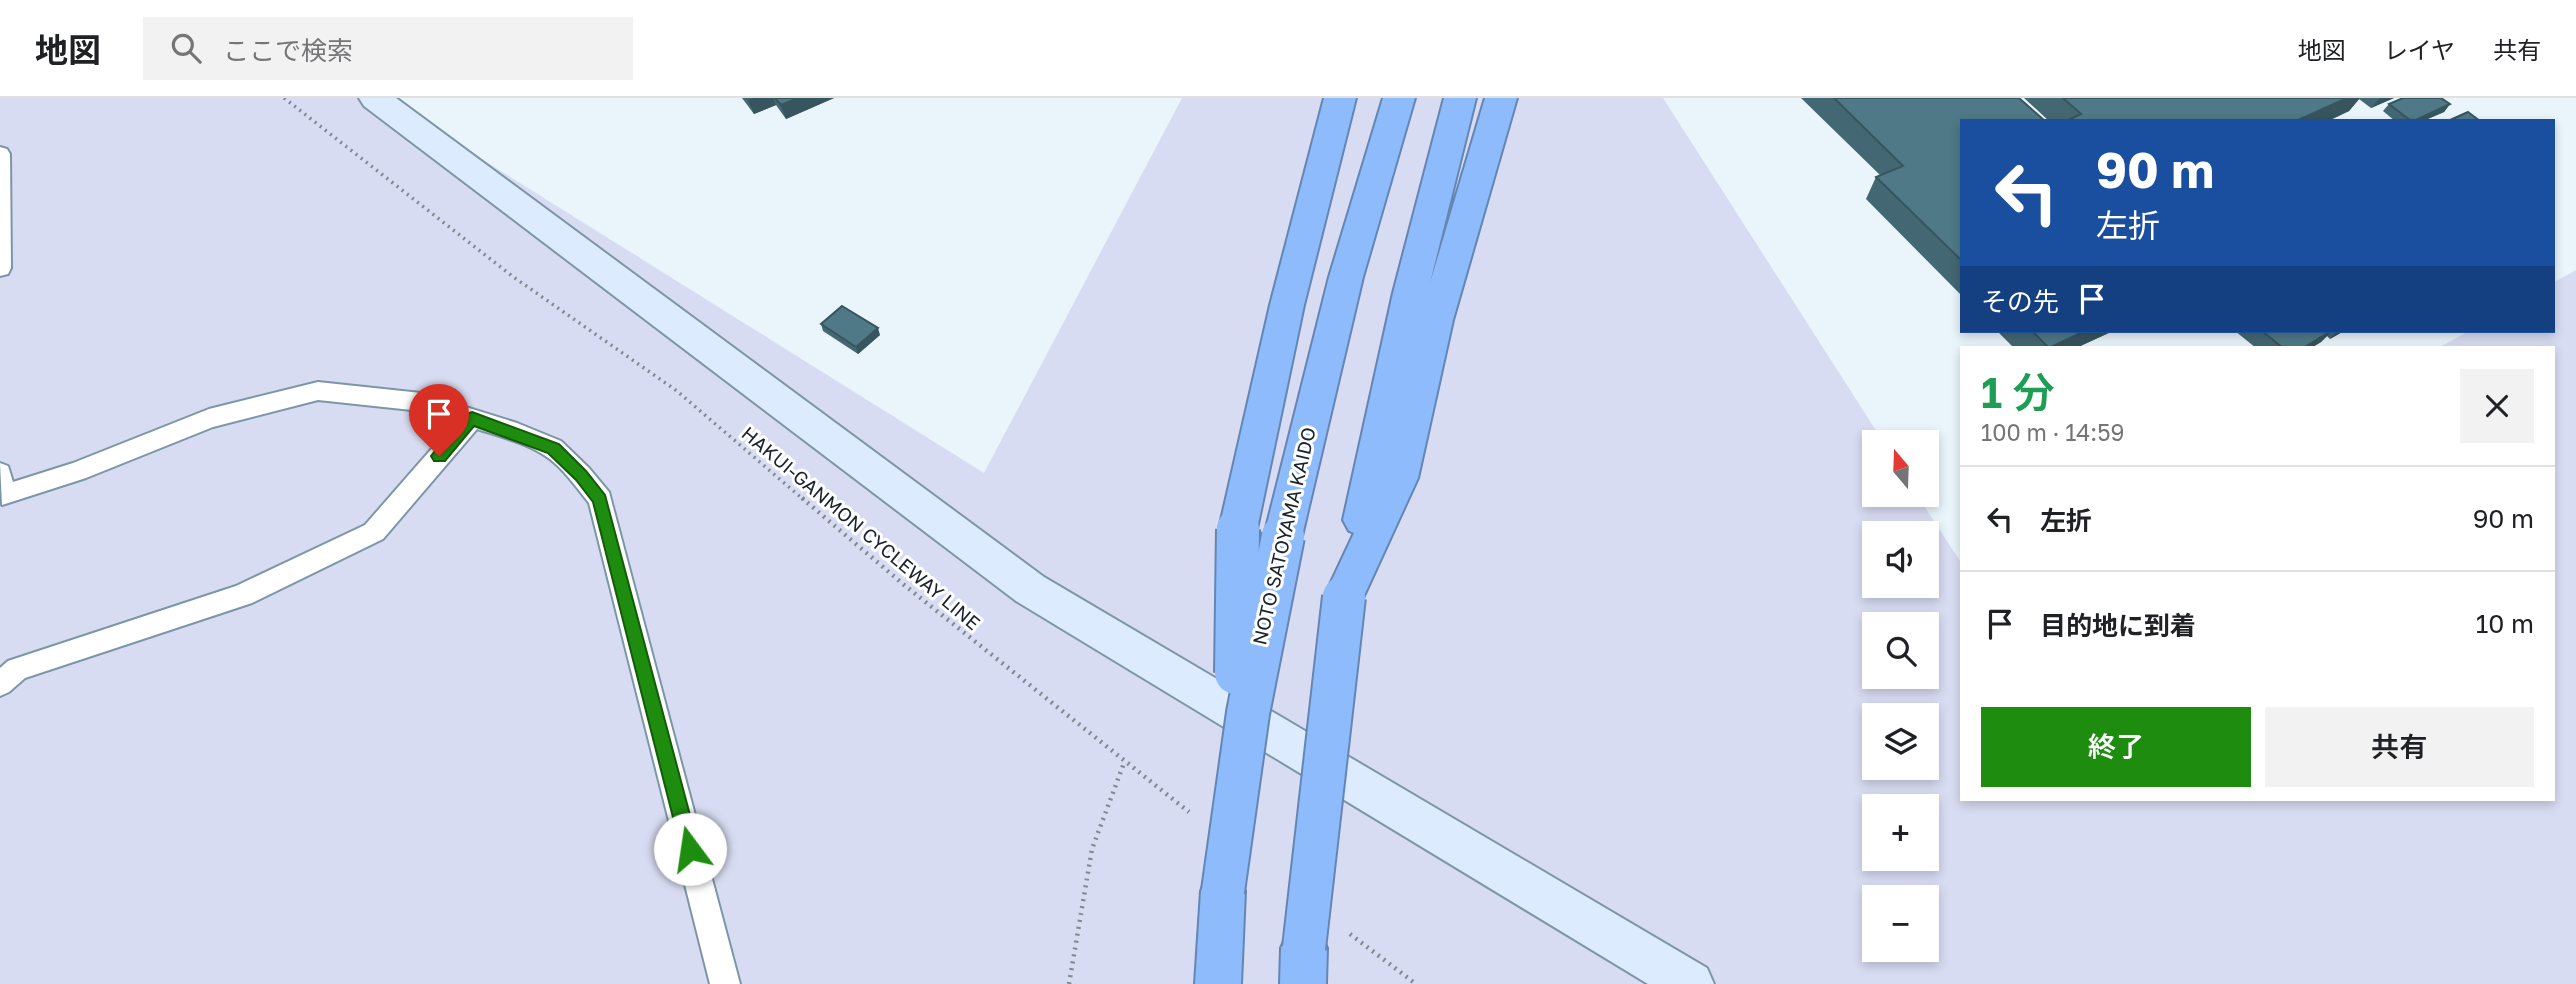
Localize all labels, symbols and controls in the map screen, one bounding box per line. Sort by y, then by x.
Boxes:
search box [143,17,633,80]
icon: search [167,29,205,67]
text: 地図 [35,30,101,69]
text: ここで検索 [223,35,353,66]
text: 地図 [2298,35,2346,64]
text: レイヤ [2384,35,2455,64]
text: 共有 [2493,35,2541,64]
text: 90 m [2096,140,2214,199]
icon: left [1981,147,2072,238]
text: 左折 [2096,206,2160,244]
icon: arrive [2073,280,2111,318]
text: その先 [1981,286,2059,317]
text: 1 分 [1981,367,2055,417]
button: close [2460,369,2534,443]
pin [409,384,469,456]
icon: arrive [420,395,458,433]
text: 100 m · 14:59 [1981,418,2125,446]
street label: HAKUI-GANMON CYCLEWAY LINE [737,421,985,634]
street label: NOTO SATOYAMA KAIDO [1247,425,1320,647]
north arrow [1862,430,1939,508]
map controls [1862,430,1939,962]
icon: left [1981,500,2019,538]
text: 90 m [2473,503,2534,534]
text: 左折 [2040,505,2092,536]
button: sound [1862,521,1939,598]
icon: arrive [1981,605,2019,643]
text: 10 m [2476,608,2534,639]
text: 目的地に到着 [2040,610,2196,641]
button: search [1862,612,1939,689]
button: layers [1862,703,1939,780]
button: 終了 [1981,707,2251,787]
button: 共有 [2265,707,2534,787]
button: + [1862,794,1939,871]
position arrow [653,812,727,886]
button: − [1862,885,1939,962]

